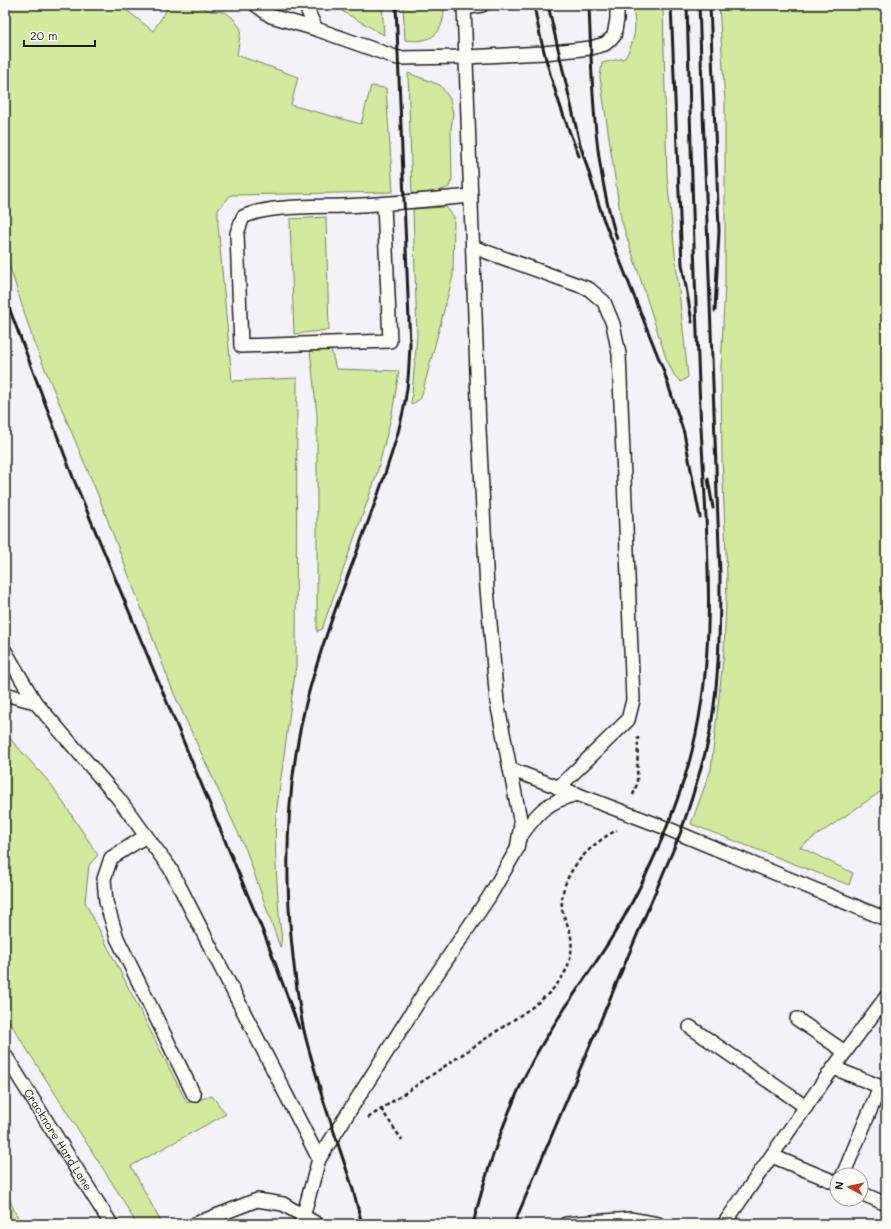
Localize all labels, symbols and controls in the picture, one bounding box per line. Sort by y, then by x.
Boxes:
scale bar [24,22,95,48]
text: 20 m [30,27,58,43]
street label: Cracknore Hard Lane [21,1086,96,1193]
north arrow [829,1167,869,1207]
text: N [831,1180,847,1191]

